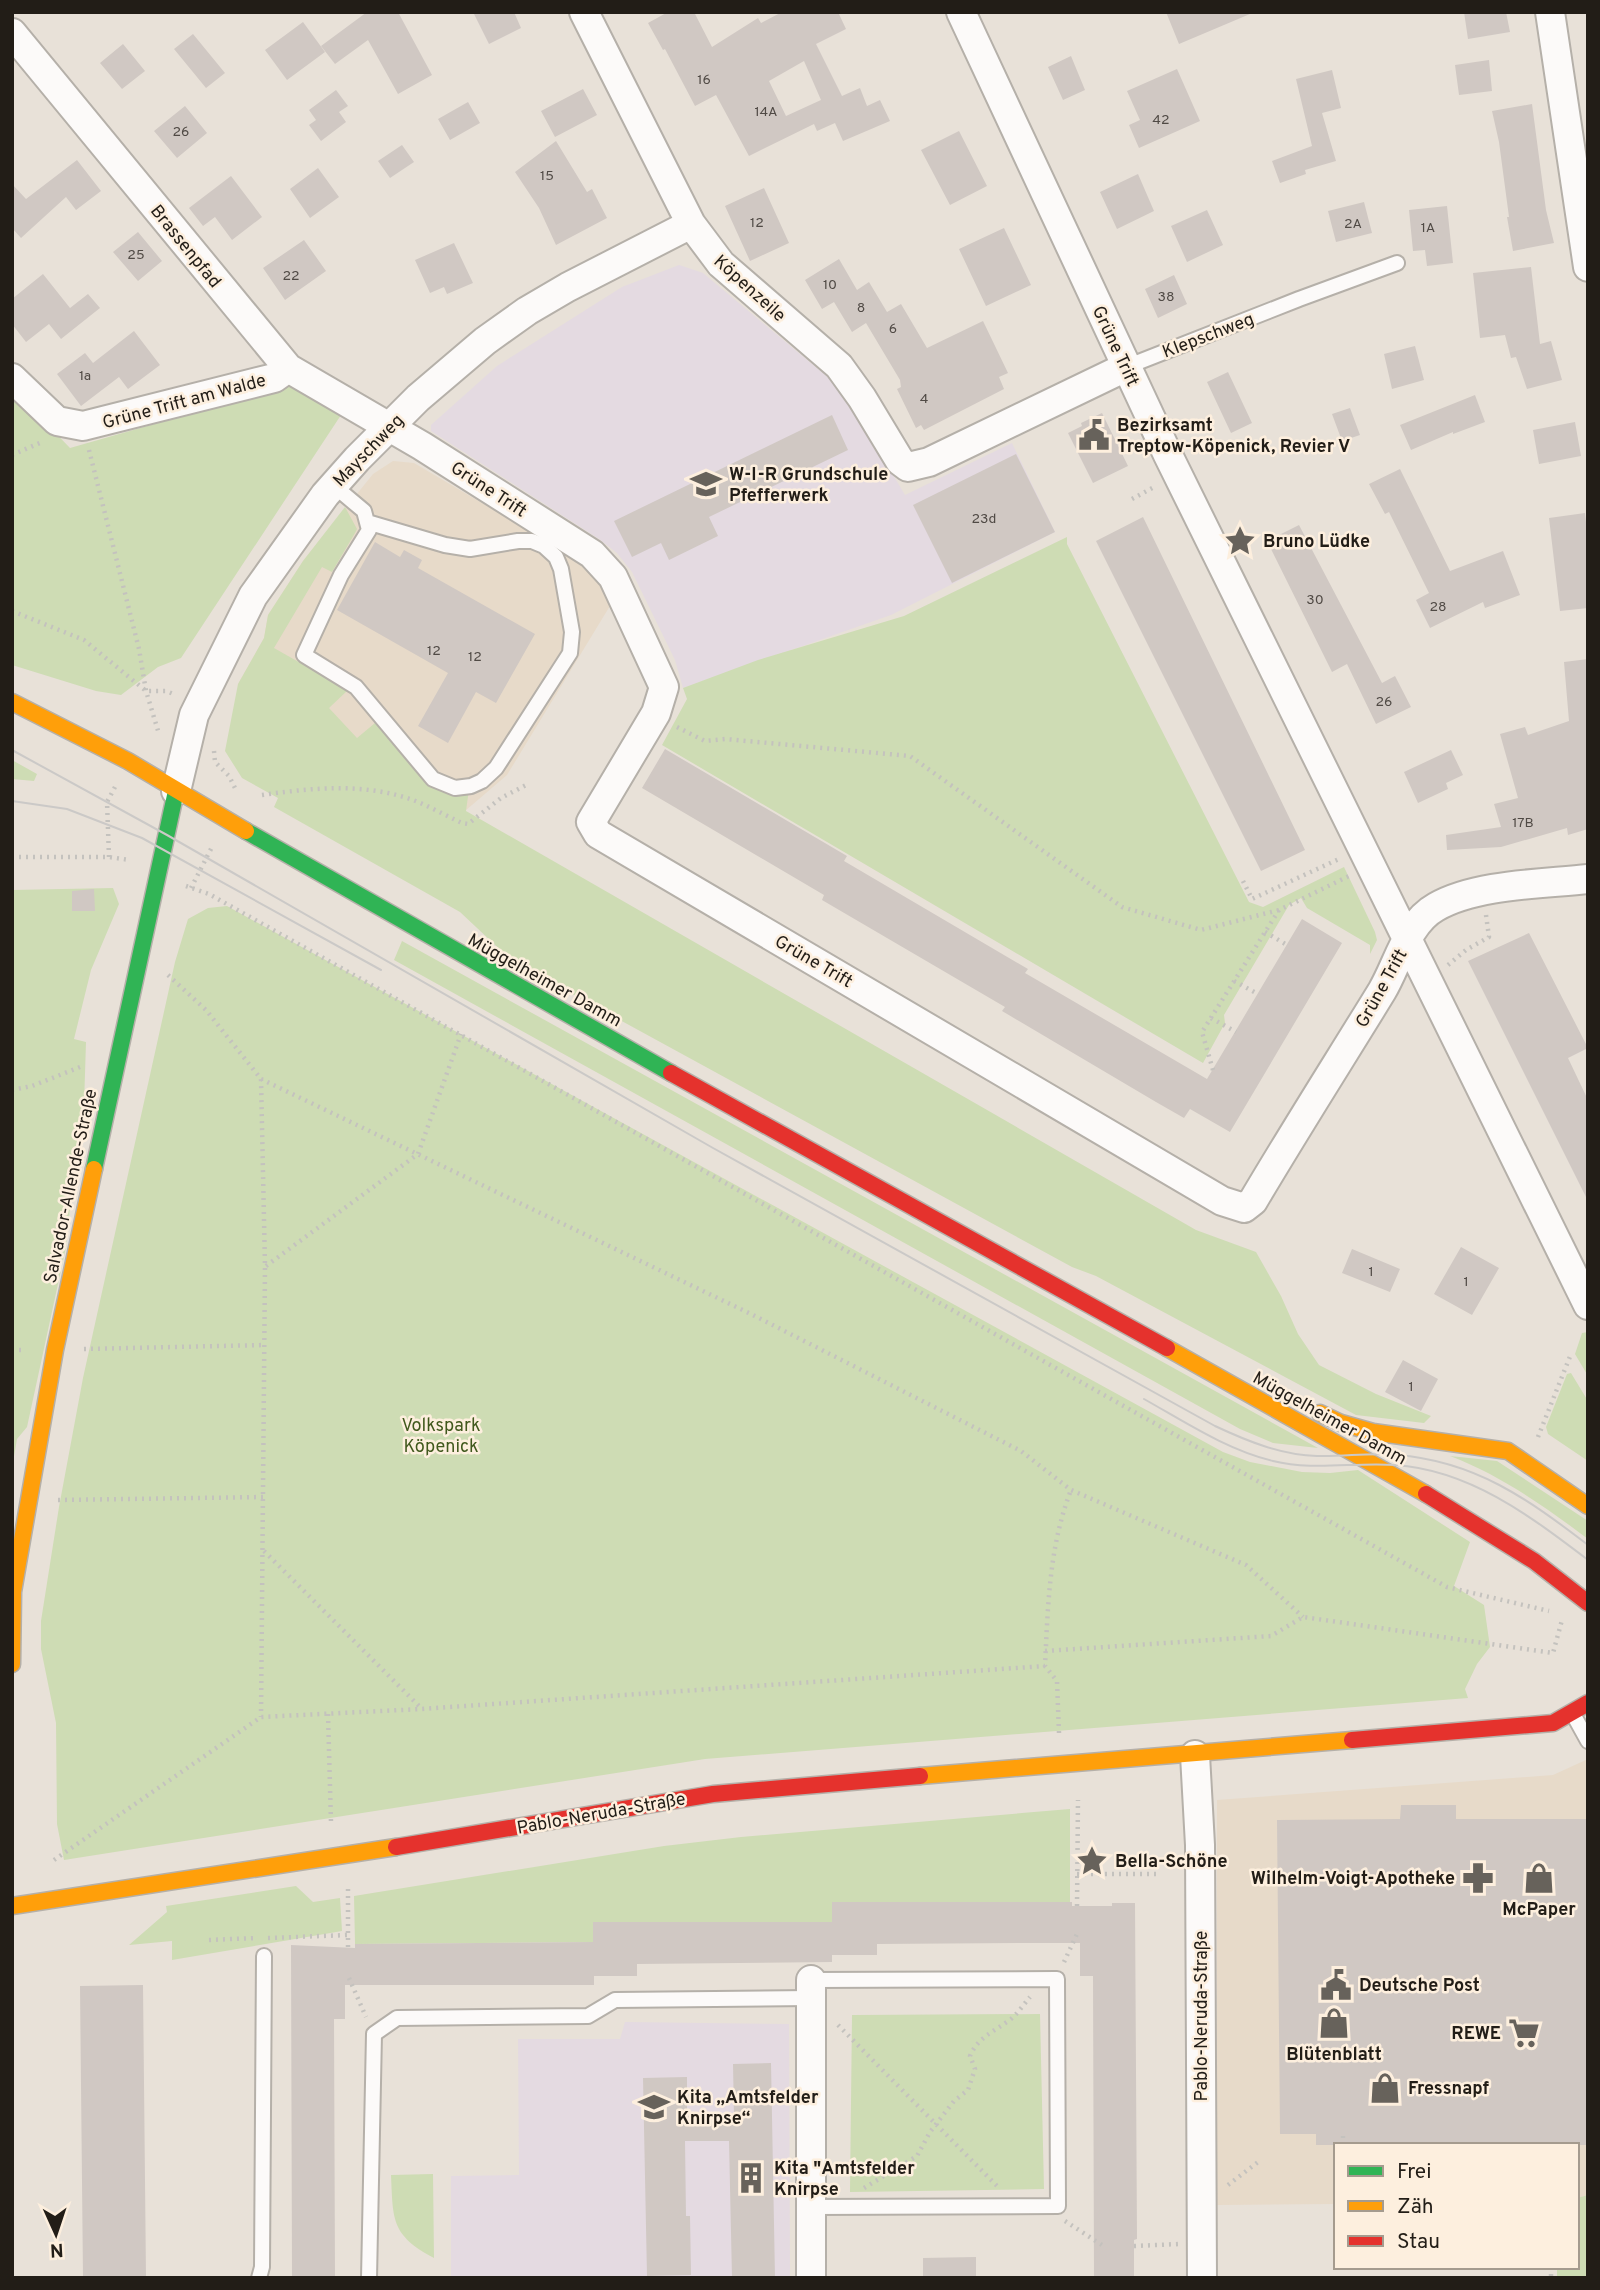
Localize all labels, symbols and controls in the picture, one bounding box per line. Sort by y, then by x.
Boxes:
house number: 16 [697,72,711,89]
house number: 14A [755,104,777,121]
house number: 42 [1152,112,1170,129]
house number: 26 [173,124,189,141]
house number: 15 [540,168,554,185]
street label: Brassenpfad [144,201,225,293]
house number: 12 [750,215,764,232]
house number: 2A [1344,216,1362,233]
house number: 1A [1421,220,1435,237]
house number: 25 [127,247,145,264]
street label: Köpenzeile [708,251,790,328]
house number: 22 [282,268,300,285]
house number: 10 [823,277,837,294]
house number: 38 [1158,289,1174,306]
house number: 8 [857,300,865,317]
street label: Grüne Trift [1086,303,1143,391]
street label: Klepschweg [1159,308,1258,364]
house number: 6 [889,321,897,338]
house number: 1a [79,368,91,385]
street label: Grüne Trift am Walde [100,370,269,435]
house number: 4 [920,391,928,408]
street label: Mayschweg [329,410,410,492]
place label: Bezirksamt Treptow-Köpenick, Revier V [1117,415,1350,459]
public building icon: Bezirksamt Treptow-Köpenick, Revier V [1077,418,1111,452]
street label: Grüne Trift [446,457,531,523]
place label: W-I-R Grundschule Pfefferwerk [729,464,888,508]
school or university icon: W-I-R Grundschule Pfefferwerk [689,467,723,501]
house number: 23d [972,511,997,528]
place icon: Bruno Lüdke [1223,524,1257,558]
place label: Bruno Lüdke [1263,531,1370,554]
house number: 30 [1306,592,1324,609]
house number: 28 [1429,599,1447,616]
house number: 12 [427,643,441,660]
house number: 12 [468,649,482,666]
house number: 26 [1376,694,1392,711]
house number: 17B [1512,815,1534,832]
street label: Müggelheimer Damm [463,929,625,1033]
street label: Grüne Trift [770,931,856,994]
street label: Grüne Trift [1351,945,1413,1032]
street label: Salvador-Allende-Straße [40,1087,103,1286]
house number: 1 [1368,1264,1374,1281]
house number: 1 [1463,1274,1469,1291]
street label: Müggelheimer Damm [1248,1367,1410,1471]
house number: 1 [1408,1379,1414,1396]
park label: Volkspark Köpenick [401,1415,481,1459]
street label: Pablo-Neruda-Straße [515,1788,687,1841]
place icon: Bella-Schöne [1075,1844,1109,1878]
place label: Bella-Schöne [1115,1851,1228,1874]
pharmacy icon: Wilhelm-Voigt-Apotheke [1461,1861,1495,1895]
shop icon: McPaper [1522,1861,1556,1895]
place label: Wilhelm-Voigt-Apotheke [1251,1868,1455,1891]
place label: McPaper [1502,1899,1576,1922]
street label: Pablo-Neruda-Straße [1191,1931,1214,2101]
public building icon: Deutsche Post [1319,1968,1353,2002]
place label: Deutsche Post [1359,1975,1480,1998]
shop icon: Blütenblatt [1317,2006,1351,2040]
supermarket icon: REWE [1507,2016,1541,2050]
place label: REWE [1451,2023,1501,2046]
place label: Blütenblatt [1286,2044,1382,2067]
shop icon: Fressnapf [1368,2071,1402,2105]
place label: Fressnapf [1408,2078,1490,2101]
place label: Kita „Amtsfelder Knirpse“ [677,2087,819,2131]
school or university icon: Kita „Amtsfelder Knirpse“ [637,2090,671,2124]
legend [1334,2143,1579,2269]
place label: Kita "Amtsfelder Knirpse [774,2158,915,2202]
text: Frei [1397,2159,1432,2186]
building icon: Kita "Amtsfelder Knirpse [734,2161,768,2195]
text: Zäh [1397,2194,1434,2221]
north arrow [21,2199,91,2269]
text: Stau [1397,2229,1440,2256]
text: N [49,2237,64,2261]

